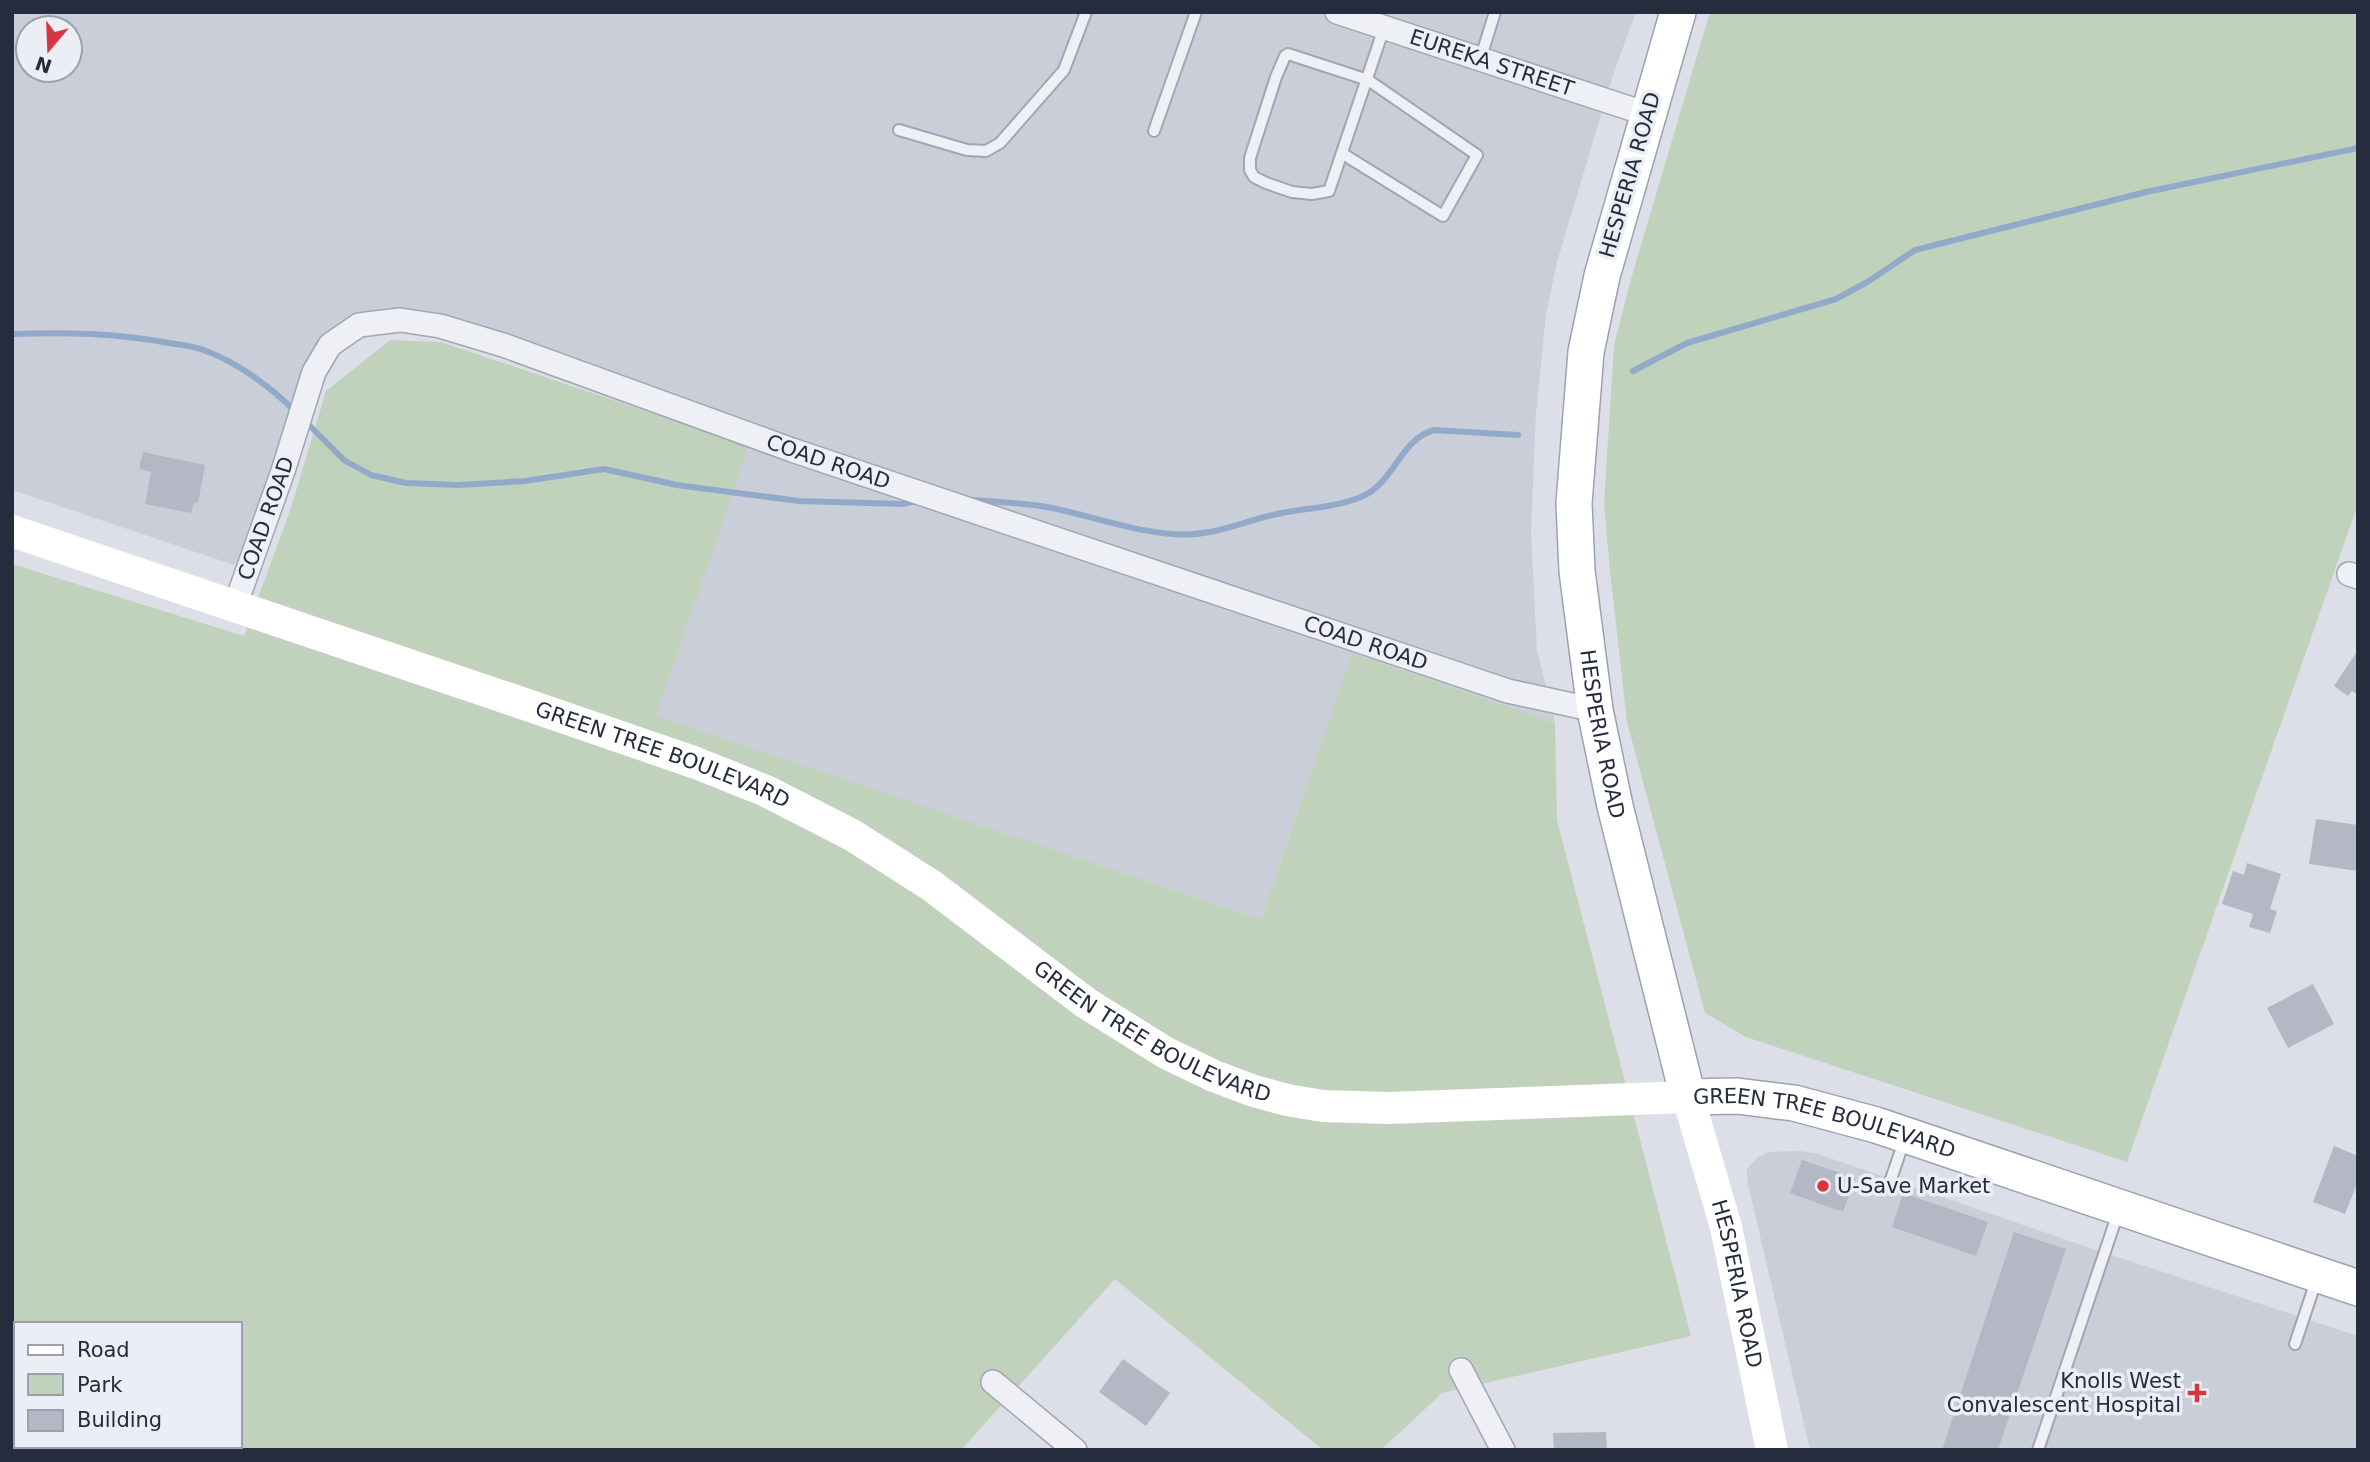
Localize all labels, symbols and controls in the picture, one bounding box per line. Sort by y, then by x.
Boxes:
north arrow [14,14,84,84]
street label: EUREKA STREET [1407,25,1577,101]
text: N [32,52,55,78]
street label: HESPERIA ROAD [1595,89,1665,261]
street label: COAD ROAD [763,430,893,494]
street label: COAD ROAD [233,454,299,583]
street label: COAD ROAD [1301,611,1431,675]
street label: HESPERIA ROAD [1575,648,1630,821]
street label: GREEN TREE BOULEVARD [532,697,794,813]
street label: GREEN TREE BOULEVARD [1029,956,1274,1107]
street label: GREEN TREE BOULEVARD [1693,1084,1959,1163]
place label: U-Save Market [1837,1174,1990,1198]
marker: U-Save Market [1815,1178,1831,1194]
street label: HESPERIA ROAD [1707,1197,1767,1370]
legend [14,1322,242,1448]
text: Road [77,1338,130,1362]
place label: Knolls West Convalescent Hospital [1947,1369,2181,1417]
text: Park [77,1373,123,1397]
marker: Knolls West Convalescent Hospital [2187,1383,2207,1403]
text: Building [77,1408,162,1432]

